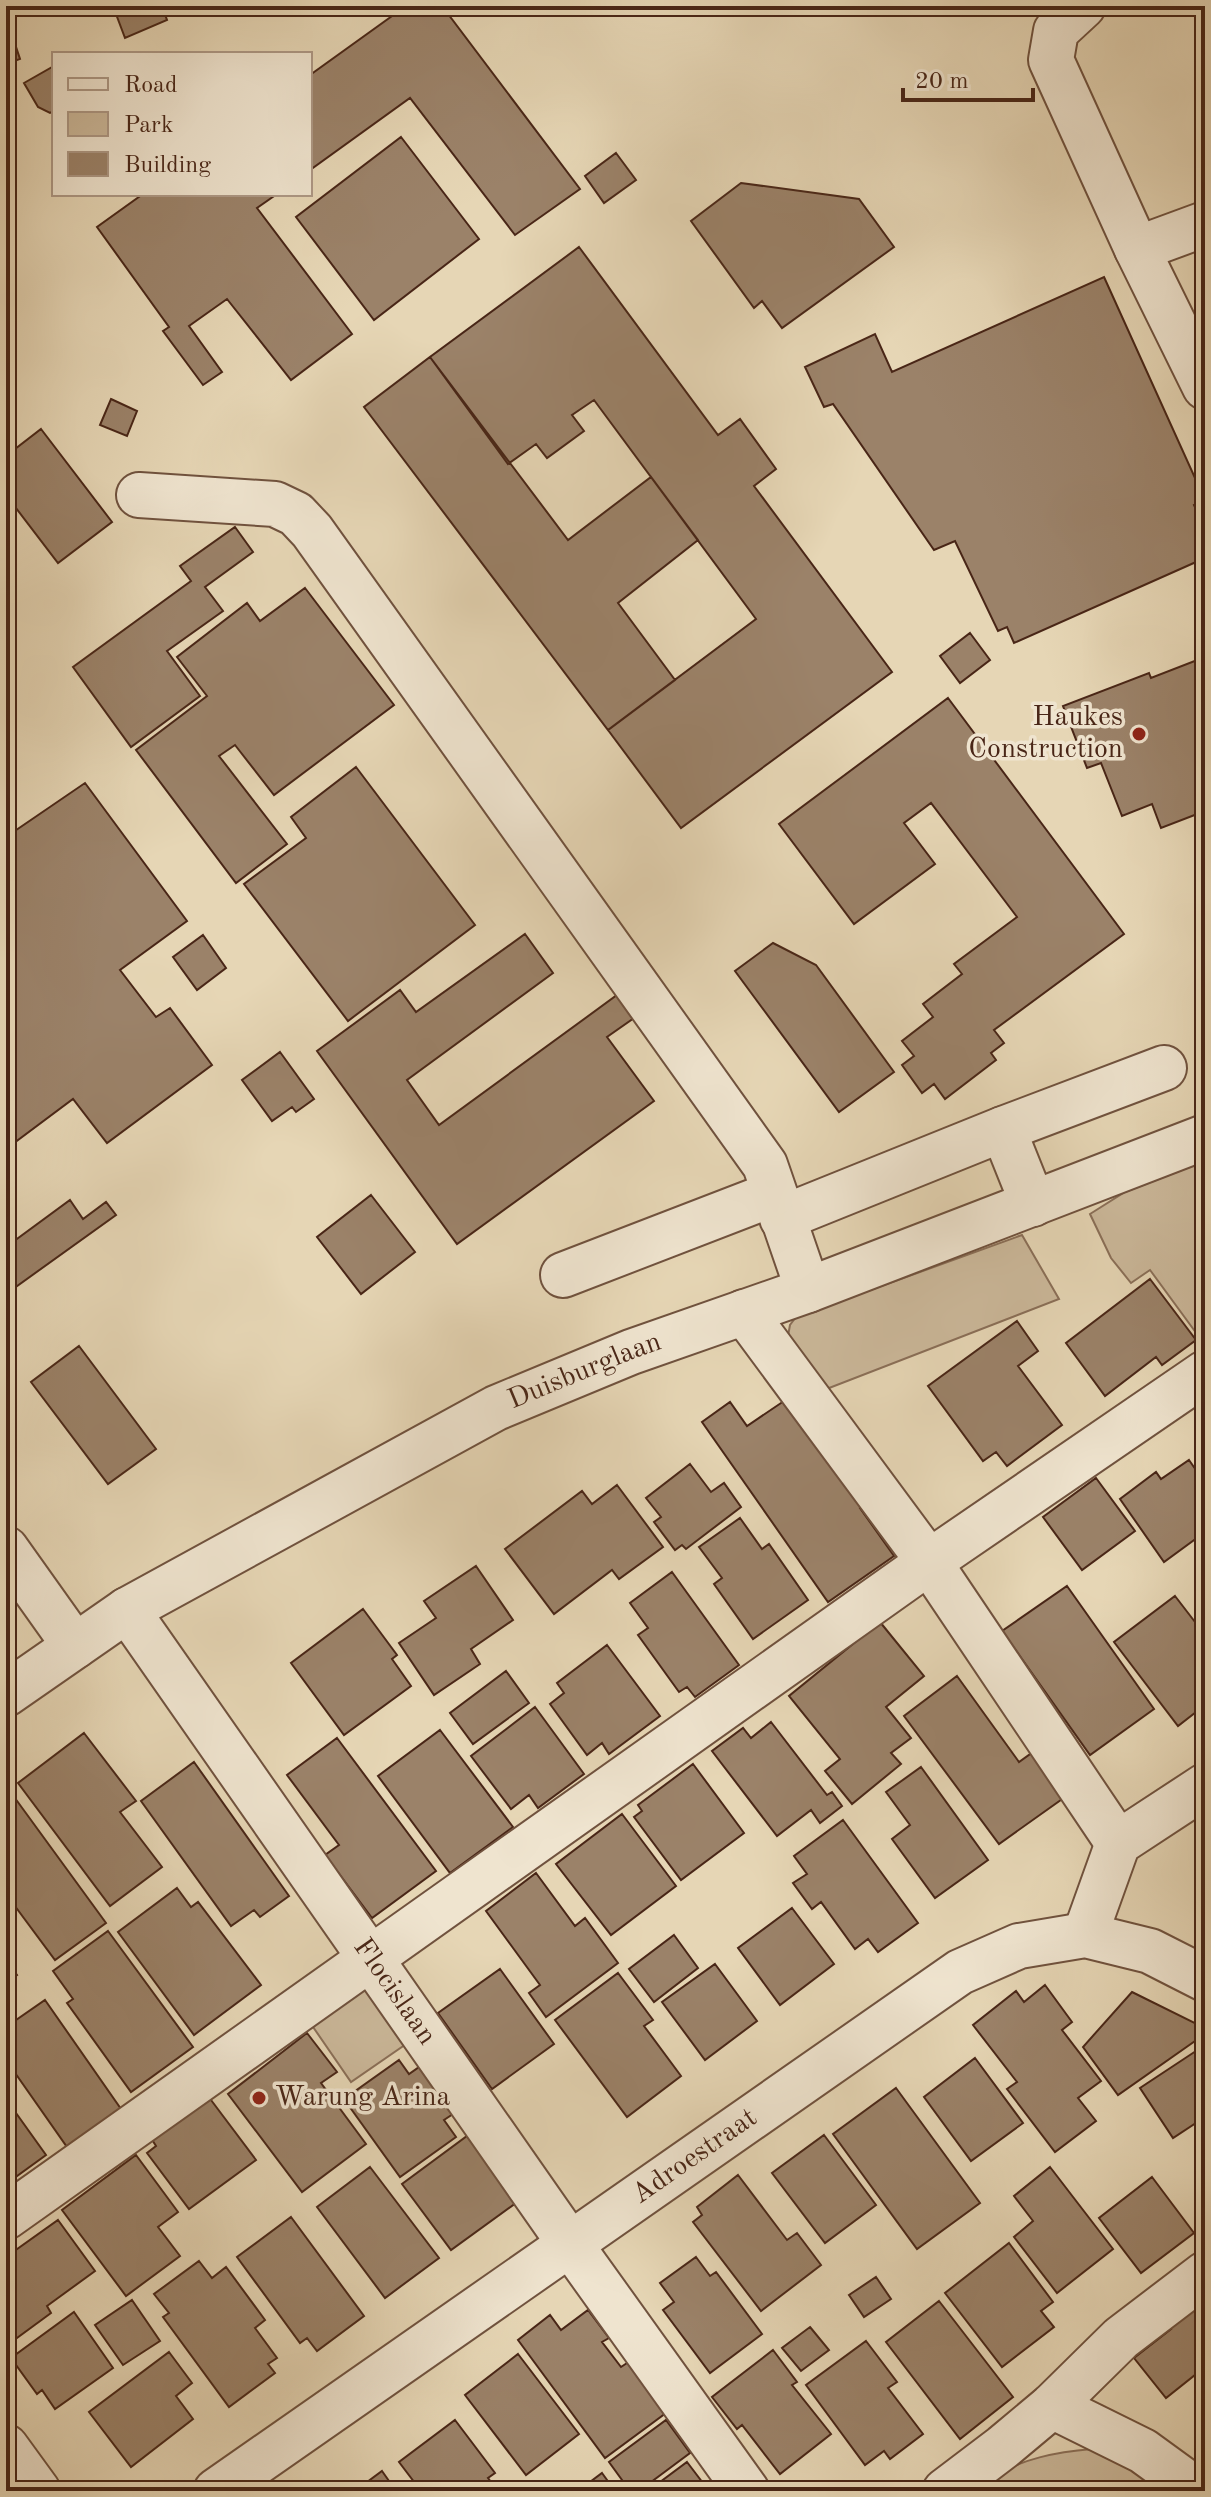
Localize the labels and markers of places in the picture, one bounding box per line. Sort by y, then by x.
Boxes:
place label: Haukes Construction [968,704,1123,764]
marker: Haukes Construction [1130,725,1148,743]
place label: Warung Arina [275,2084,451,2112]
marker: Warung Arina [250,2089,268,2107]

